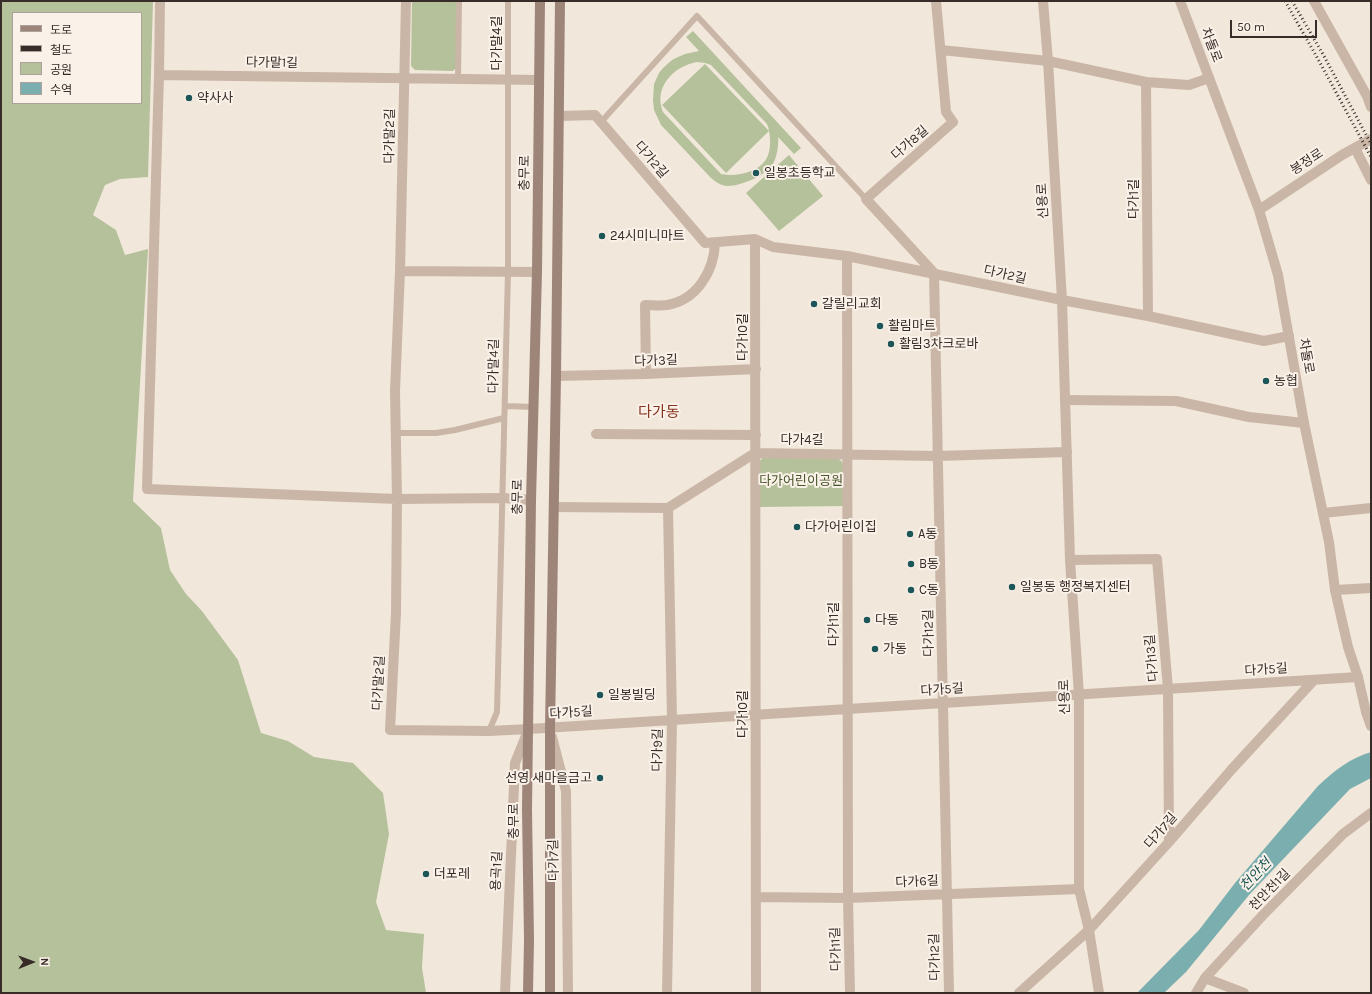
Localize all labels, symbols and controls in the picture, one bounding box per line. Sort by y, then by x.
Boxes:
legend [12,12,142,104]
scale bar [1232,12,1319,38]
street label: 다가말4길 [489,15,505,71]
text: 50 m [1237,20,1265,34]
text: 도로 [50,23,72,37]
street label: 차돌로 [1197,25,1225,65]
text: 철도 [50,43,72,57]
street label: 다가말1길 [246,55,298,71]
text: 공원 [50,63,72,77]
text: 수역 [50,83,72,97]
place label: 약사사 [197,90,233,106]
marker: 약사사 [184,93,194,103]
street label: 다가말2길 [382,108,398,164]
street label: 다가8길 [888,123,932,163]
street label: 다가2길 [631,139,671,181]
street label: 봉정로 [1288,146,1326,178]
street label: 충무로 [517,155,533,191]
place label: 일봉초등학교 [764,165,836,181]
marker: 일봉초등학교 [751,168,761,178]
street label: 다가1길 [1126,179,1142,219]
street label: 신용로 [1034,183,1052,219]
place label: 24시미니마트 [610,228,685,244]
marker: 24시미니마트 [597,231,607,241]
street label: 다가2길 [982,263,1028,287]
place label: 갈릴리교회 [822,296,882,312]
marker: 갈릴리교회 [809,299,819,309]
street label: 다가10길 [735,313,751,361]
place label: 활림마트 [888,318,936,334]
marker: 활림마트 [875,321,885,331]
place label: 활림3차크로바 [899,336,978,352]
street label: 차돌로 [1295,337,1317,375]
street label: 다가말4길 [486,338,502,394]
marker: 활림3차크로바 [886,339,896,349]
street label: 다가3길 [634,352,678,370]
place label: 농협 [1274,373,1298,389]
marker: 농협 [1261,376,1271,386]
district label: 다가동 [638,404,680,422]
street label: 다가4길 [780,432,824,448]
park label: 다가어린이공원 [759,473,843,489]
street label: 충무로 [510,479,526,515]
place label: 다가어린이집 [805,519,877,535]
marker: 다가어린이집 [792,522,802,532]
place label: A동 [918,526,937,542]
marker: A동 [905,529,915,539]
place label: B동 [919,556,939,572]
marker: B동 [906,559,916,569]
place label: 일봉동 행정복지센터 [1020,579,1131,595]
place label: C동 [919,582,939,598]
marker: 일봉동 행정복지센터 [1007,582,1017,592]
marker: C동 [906,585,916,595]
street label: 다가11길 [826,602,842,646]
street label: 다가12길 [921,609,937,657]
place label: 다동 [875,612,899,628]
marker: 다동 [862,615,872,625]
street label: 다가13길 [1142,633,1162,683]
place label: 가동 [883,641,907,657]
marker: 가동 [870,644,880,654]
street label: 다가말2길 [370,655,388,711]
street label: 다가5길 [1244,661,1288,679]
street label: 신용로 [1057,679,1073,715]
street label: 다가5길 [920,681,964,699]
place label: 일봉빌딩 [608,687,656,703]
marker: 일봉빌딩 [595,690,605,700]
street label: 다가10길 [735,690,751,738]
street label: 다가5길 [549,704,593,722]
street label: 다가9길 [650,728,666,772]
place label: 선영 새마을금고 [505,770,592,786]
marker: 선영 새마을금고 [595,773,605,783]
street label: 충무로 [506,803,522,839]
street label: 다가7길 [1141,810,1181,852]
street label: 다가7길 [546,839,562,881]
street label: 용곡1길 [488,851,506,891]
water label: 천안천 [1237,855,1275,895]
place label: 더포레 [434,866,470,882]
street label: 천안천1길 [1246,866,1294,914]
marker: 더포레 [421,869,431,879]
street label: 다가6길 [895,873,939,891]
street label: 다가11길 [828,927,844,971]
street label: 다가12길 [927,933,943,981]
north arrow [12,942,52,982]
text: N [38,958,51,966]

